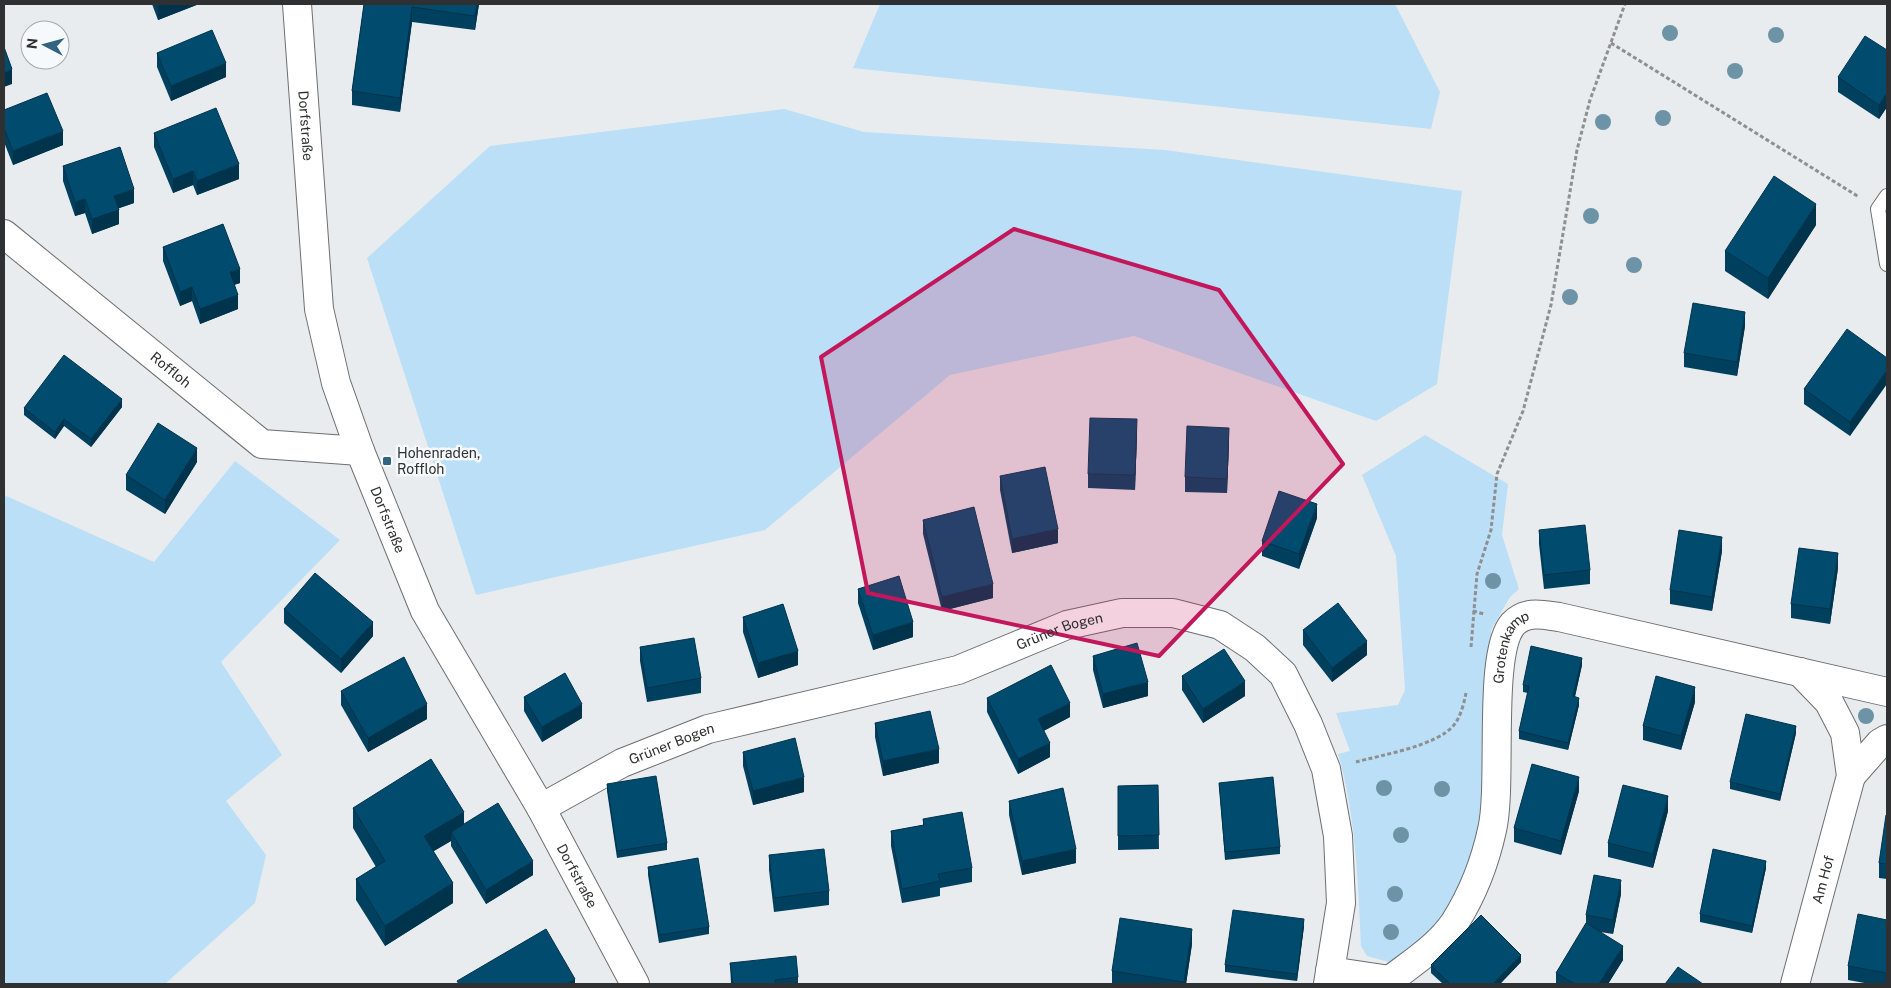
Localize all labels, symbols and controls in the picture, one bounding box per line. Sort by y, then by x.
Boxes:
north arrow [20,20,70,70]
text: N [24,37,41,50]
street label: Dorfstraße [295,90,316,161]
street label: Roffloh [147,349,194,391]
place label: Hohenraden, Roffloh [397,445,480,477]
marker: Hohenraden, Roffloh [381,455,393,467]
street label: Dorfstraße [367,484,409,555]
street label: Grotenkamp [1490,607,1531,684]
street label: Grüner Bogen [1014,609,1104,653]
street label: Grüner Bogen [626,720,716,768]
street label: Dorfstraße [554,841,601,911]
street label: Am Hof [1809,853,1837,906]

